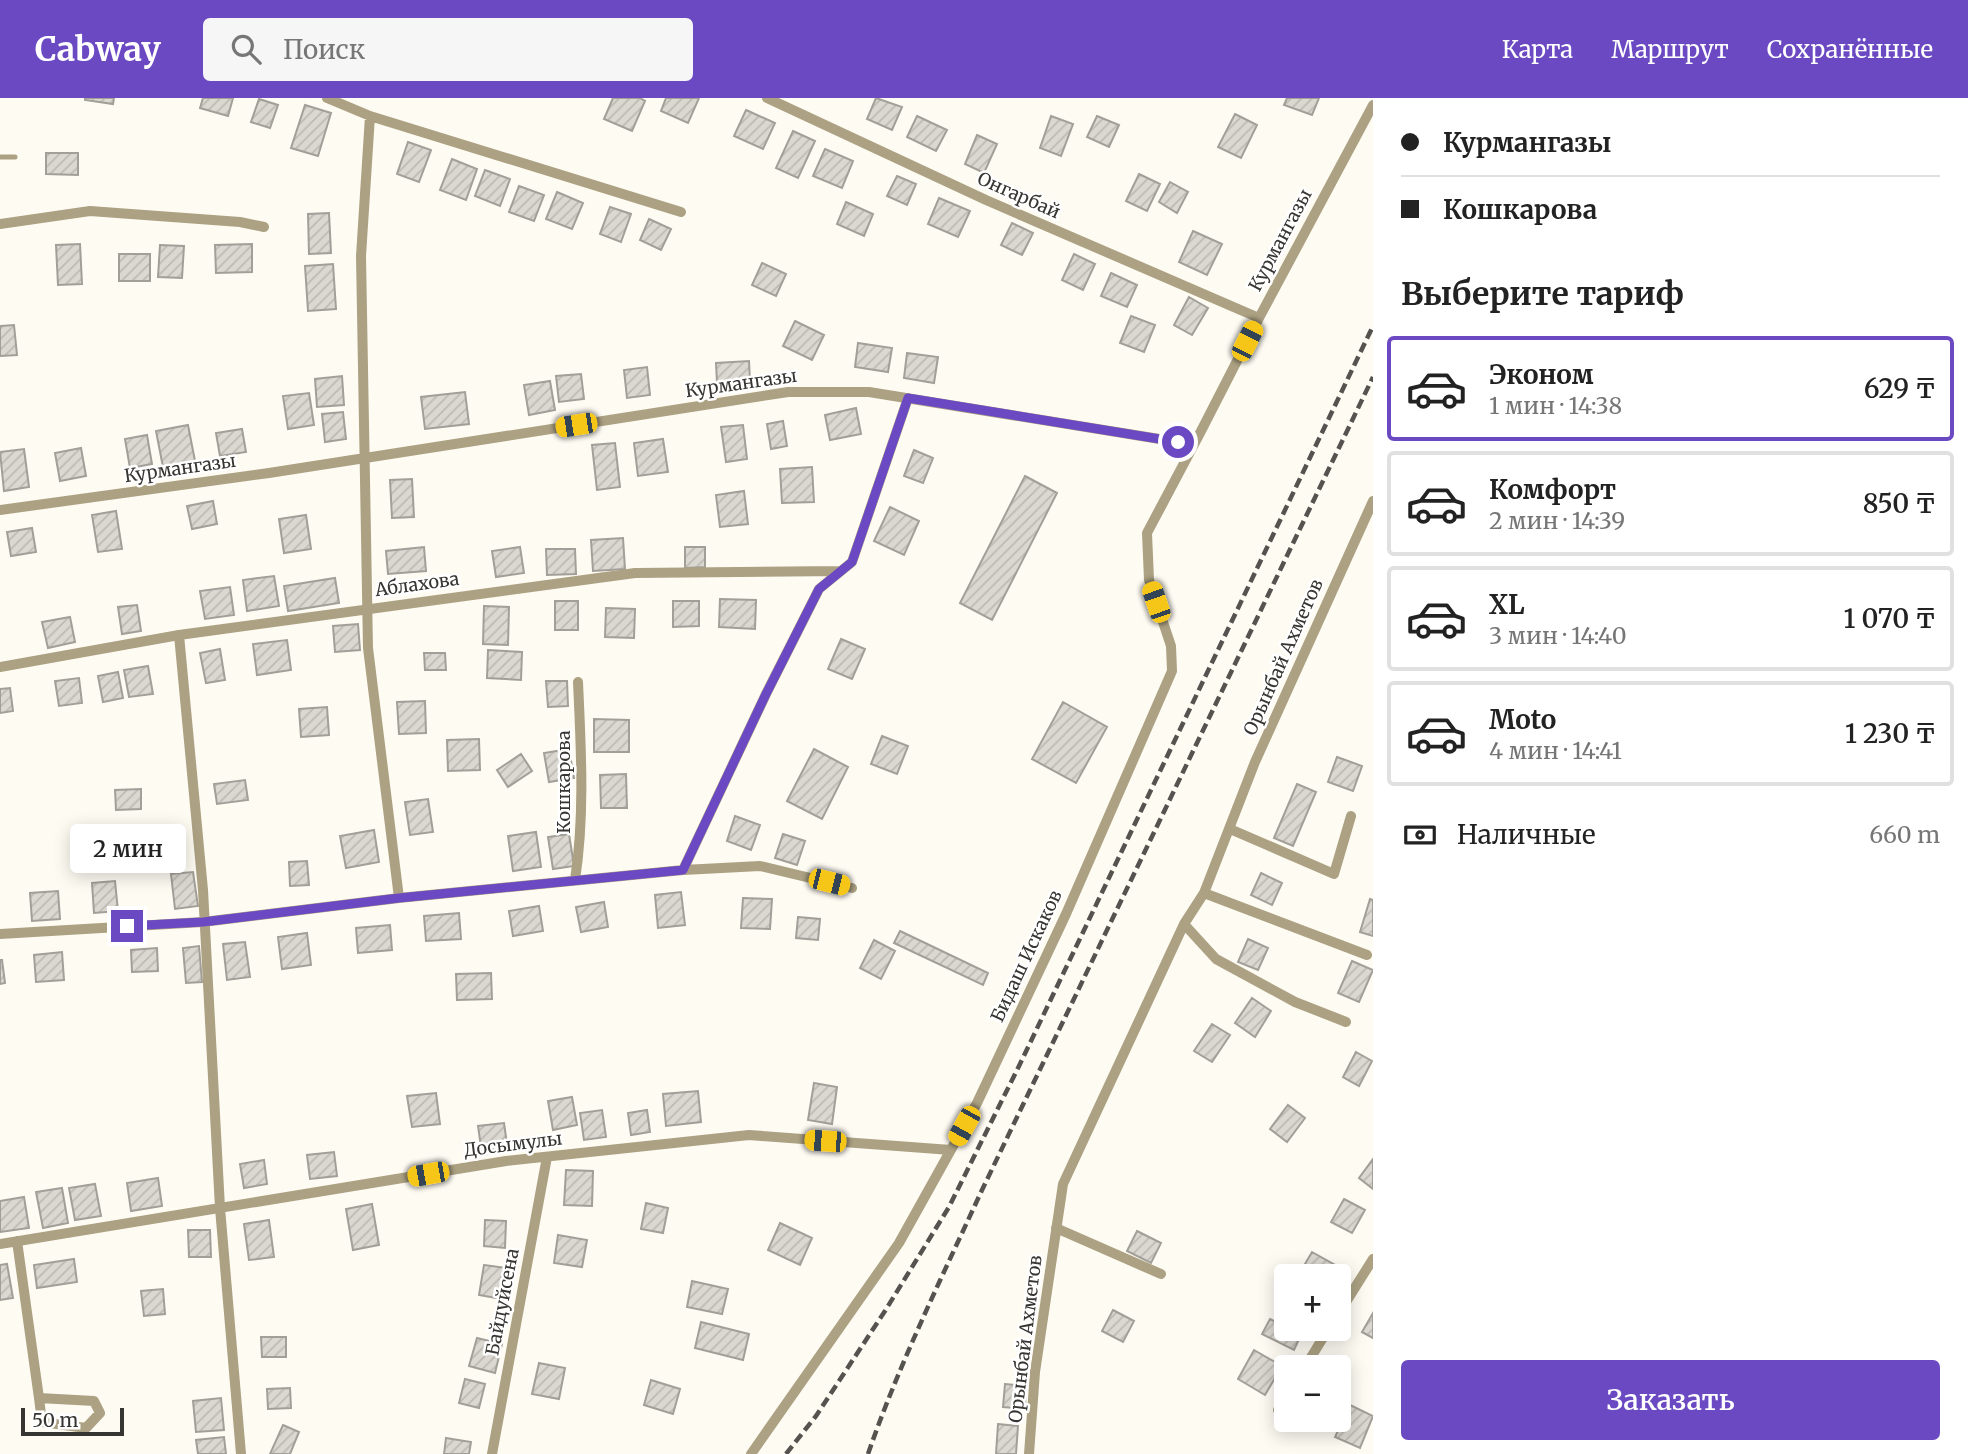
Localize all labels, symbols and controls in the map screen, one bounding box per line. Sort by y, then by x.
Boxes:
search box [203,18,693,81]
text: Cabway [35,29,161,70]
icon: search [227,30,265,68]
text: Поиск [283,33,365,66]
text: Карта [1502,34,1573,65]
text: Маршрут [1611,34,1729,65]
text: Сохранённые [1767,34,1933,65]
text: Курмангазы [1443,126,1612,159]
street label: Онгарбай [974,167,1064,223]
street label: Курмангазы [1243,185,1317,295]
text: Кошкарова [1443,193,1597,226]
text: Выберите тариф [1401,274,1684,314]
car [1229,318,1266,364]
icon: car [1405,357,1468,420]
text: Эконом [1489,358,1594,391]
street label: Курмангазы [684,364,798,402]
text: 629 ₸ [1864,372,1936,405]
text: 1 мин · 14:38 [1489,391,1622,420]
car [554,411,599,439]
route start [1162,426,1194,458]
street label: Курмангазы [123,449,237,487]
icon: car [1405,472,1468,535]
text: Комфорт [1489,473,1616,506]
text: 850 ₸ [1863,487,1936,520]
text: 2 мин · 14:39 [1489,506,1625,535]
street label: Аблахова [372,567,461,601]
street label: Орынбай Ахметов [1238,575,1328,739]
car [1140,579,1173,625]
icon: car [1405,587,1468,650]
text: XL [1489,588,1525,621]
text: 1 070 ₸ [1844,602,1936,635]
text: 3 мин · 14:40 [1489,621,1627,650]
icon: car [1405,702,1468,765]
text: Moto [1489,703,1556,736]
text: 1 230 ₸ [1845,717,1936,750]
street label: Кошкарова [552,730,575,834]
text: 4 мин · 14:41 [1489,736,1622,765]
icon: cash [1401,816,1439,854]
text: Наличные [1457,818,1595,851]
text: 660 m [1869,820,1940,849]
callout: 2 мин [69,824,185,874]
text: 2 мин [93,834,163,863]
car [807,867,852,897]
street label: Бидаш Искаков [985,886,1067,1026]
route end [111,910,143,942]
car [945,1103,984,1149]
street label: Досымулы [463,1127,563,1161]
car [804,1129,847,1153]
car [406,1160,451,1188]
street label: Байдуйсена [480,1246,524,1358]
street label: Орынбай Ахметов [1003,1253,1047,1424]
map controls [1274,1264,1351,1432]
button: + [1274,1264,1351,1341]
button: − [1274,1355,1351,1432]
button: Заказать [1401,1360,1940,1440]
scale bar [21,1405,124,1437]
text: 50 m [32,1408,78,1432]

